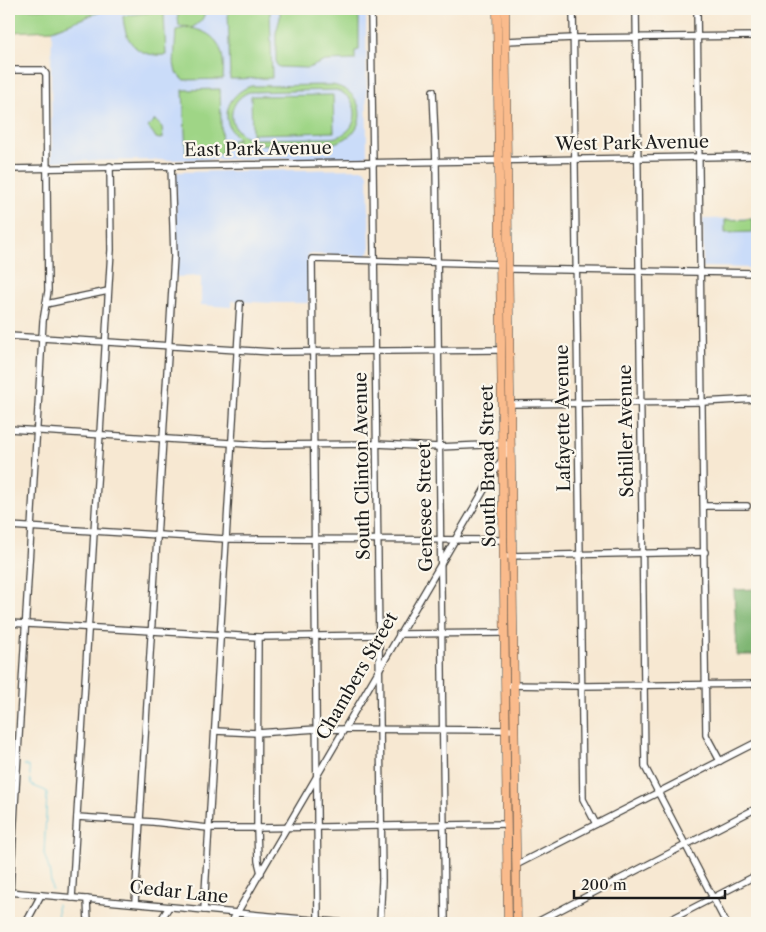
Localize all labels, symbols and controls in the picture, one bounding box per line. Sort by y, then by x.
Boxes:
street label: West Park Avenue [554,131,709,155]
street label: East Park Avenue [184,137,332,161]
street label: Lafayette Avenue [551,344,575,492]
street label: Schiller Avenue [614,364,638,498]
street label: South Clinton Avenue [349,372,375,560]
street label: South Broad Street [476,384,500,547]
street label: Genesee Street [413,441,437,572]
street label: Chambers Street [312,608,403,744]
scale bar [574,867,725,899]
text: 200 m [581,875,627,894]
street label: Cedar Lane [129,876,229,908]

